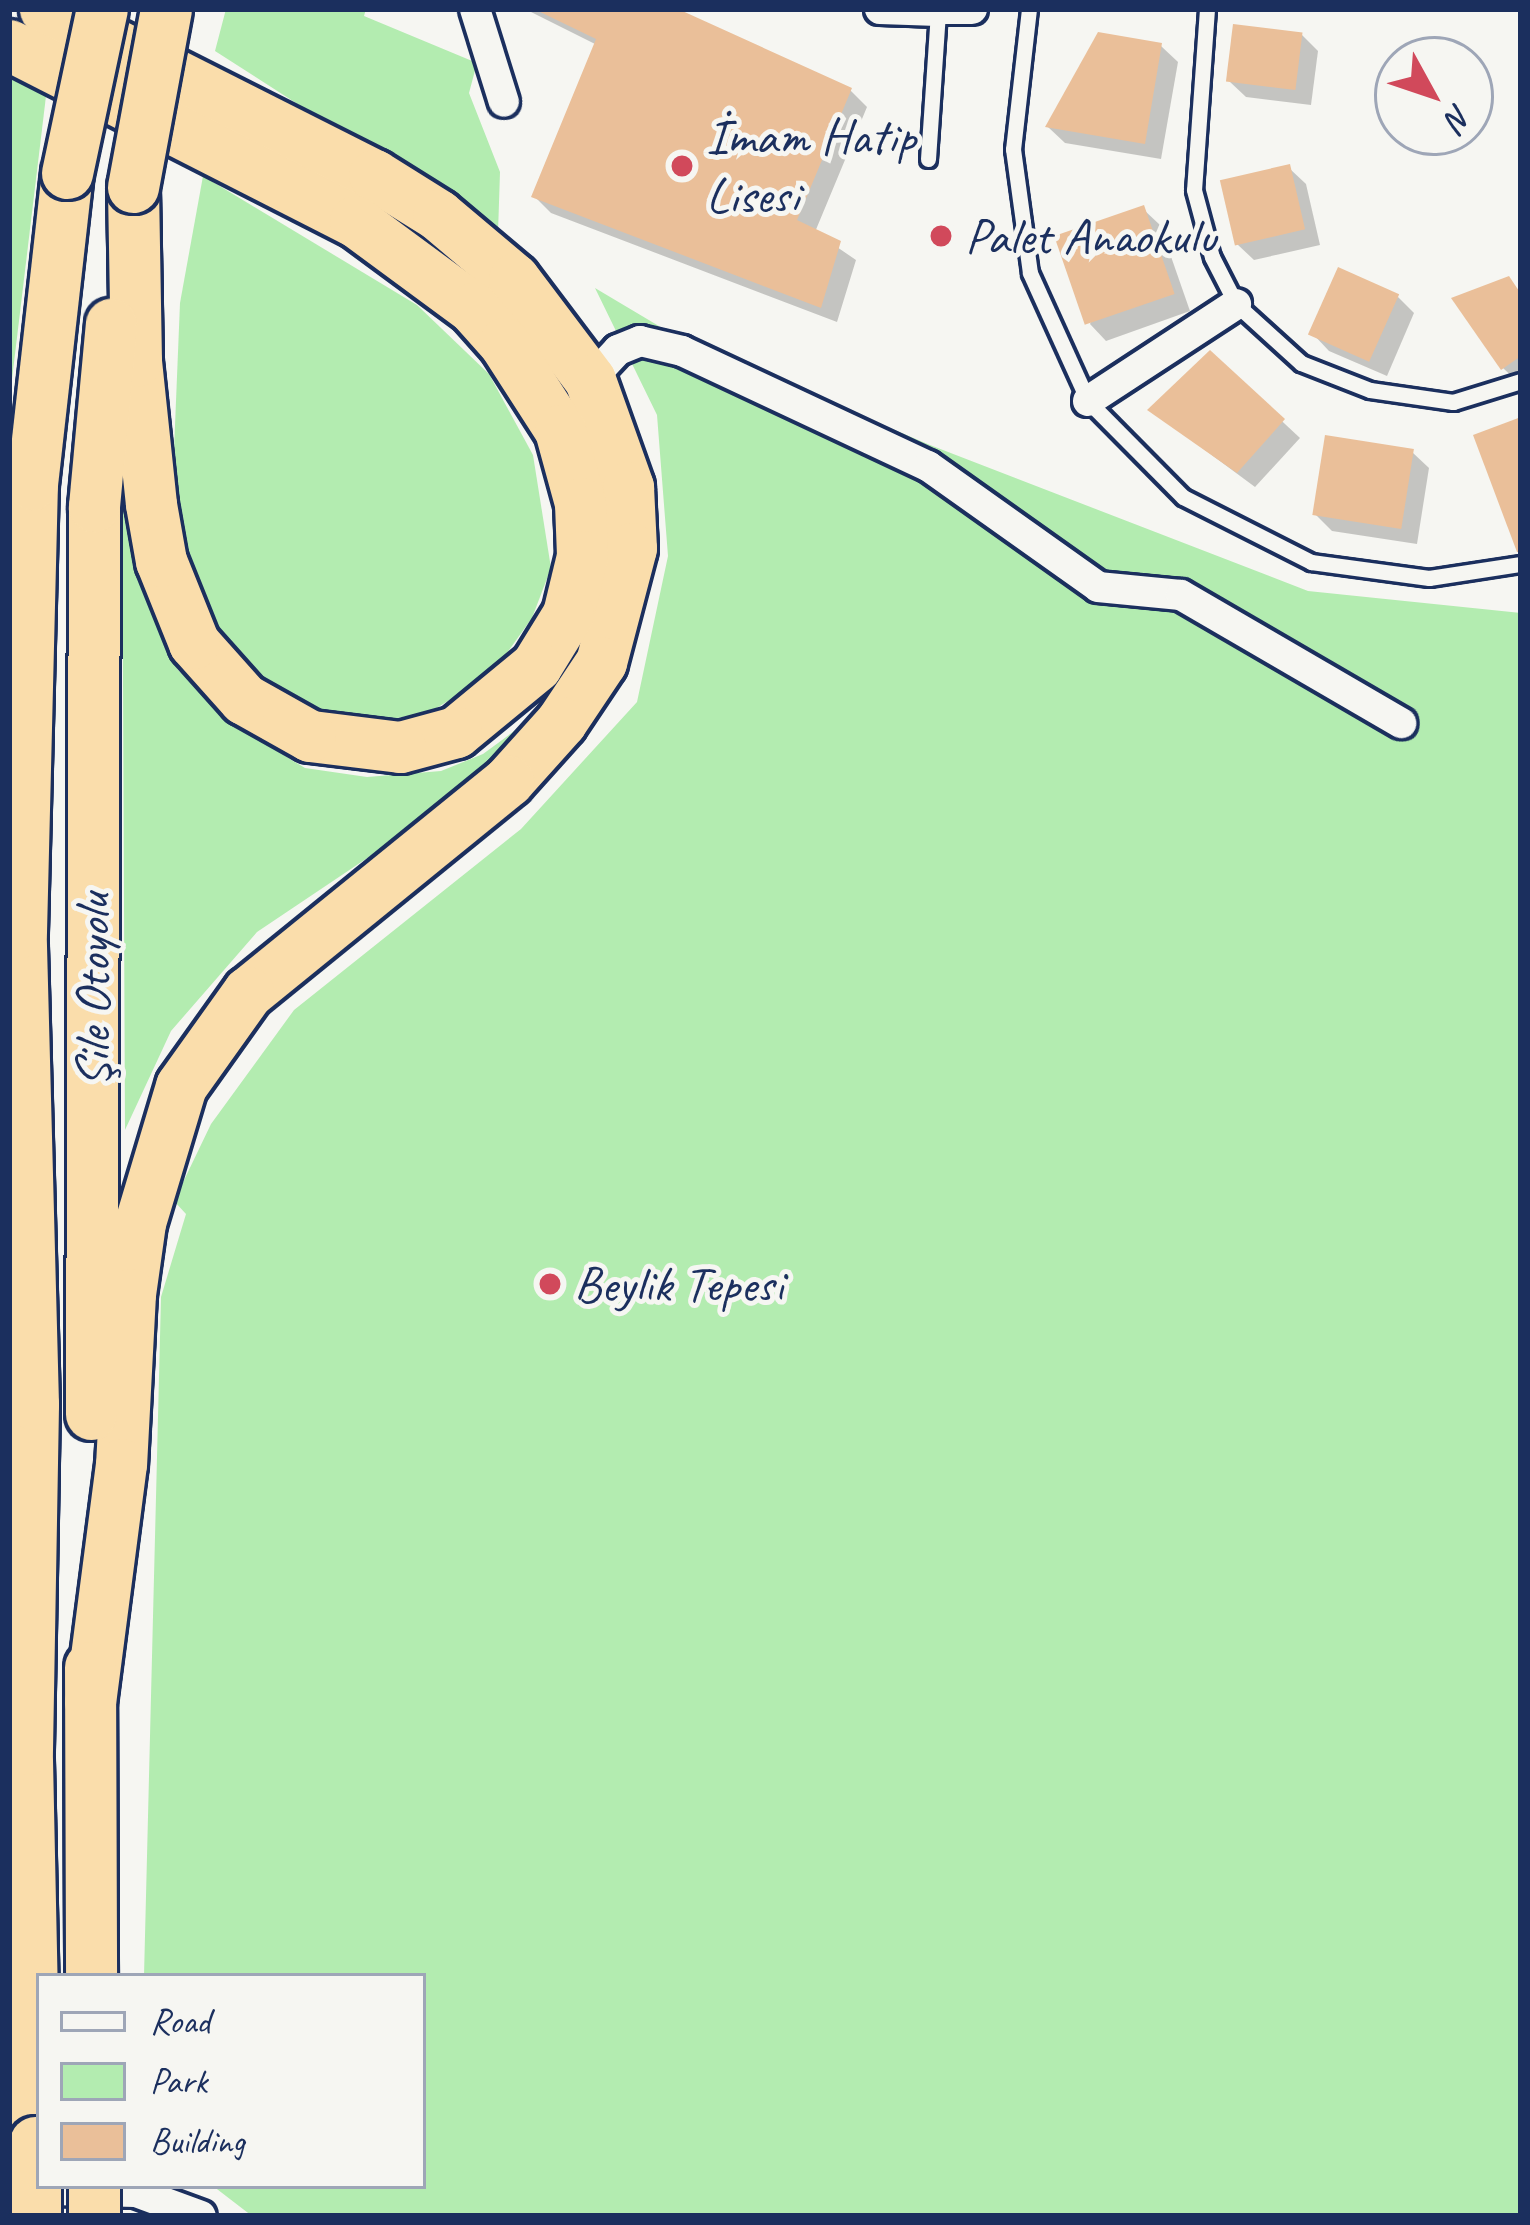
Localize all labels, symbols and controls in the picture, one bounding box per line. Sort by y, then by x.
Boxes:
north arrow [1374,36,1494,156]
text: N [1437,96,1482,139]
place label: İmam Hatip Lisesi [706,106,917,226]
marker: İmam Hatip Lisesi [669,153,695,179]
place label: Palet Anaokulu [965,205,1217,267]
marker: Palet Anaokulu [928,223,954,249]
street label: Şile Otoyolu [61,892,123,1088]
place label: Beylik Tepesi [574,1253,782,1315]
marker: Beylik Tepesi [537,1271,563,1297]
legend [36,1973,426,2189]
text: Road [150,1998,210,2044]
text: Park [150,2058,207,2104]
text: Building [150,2118,245,2164]

